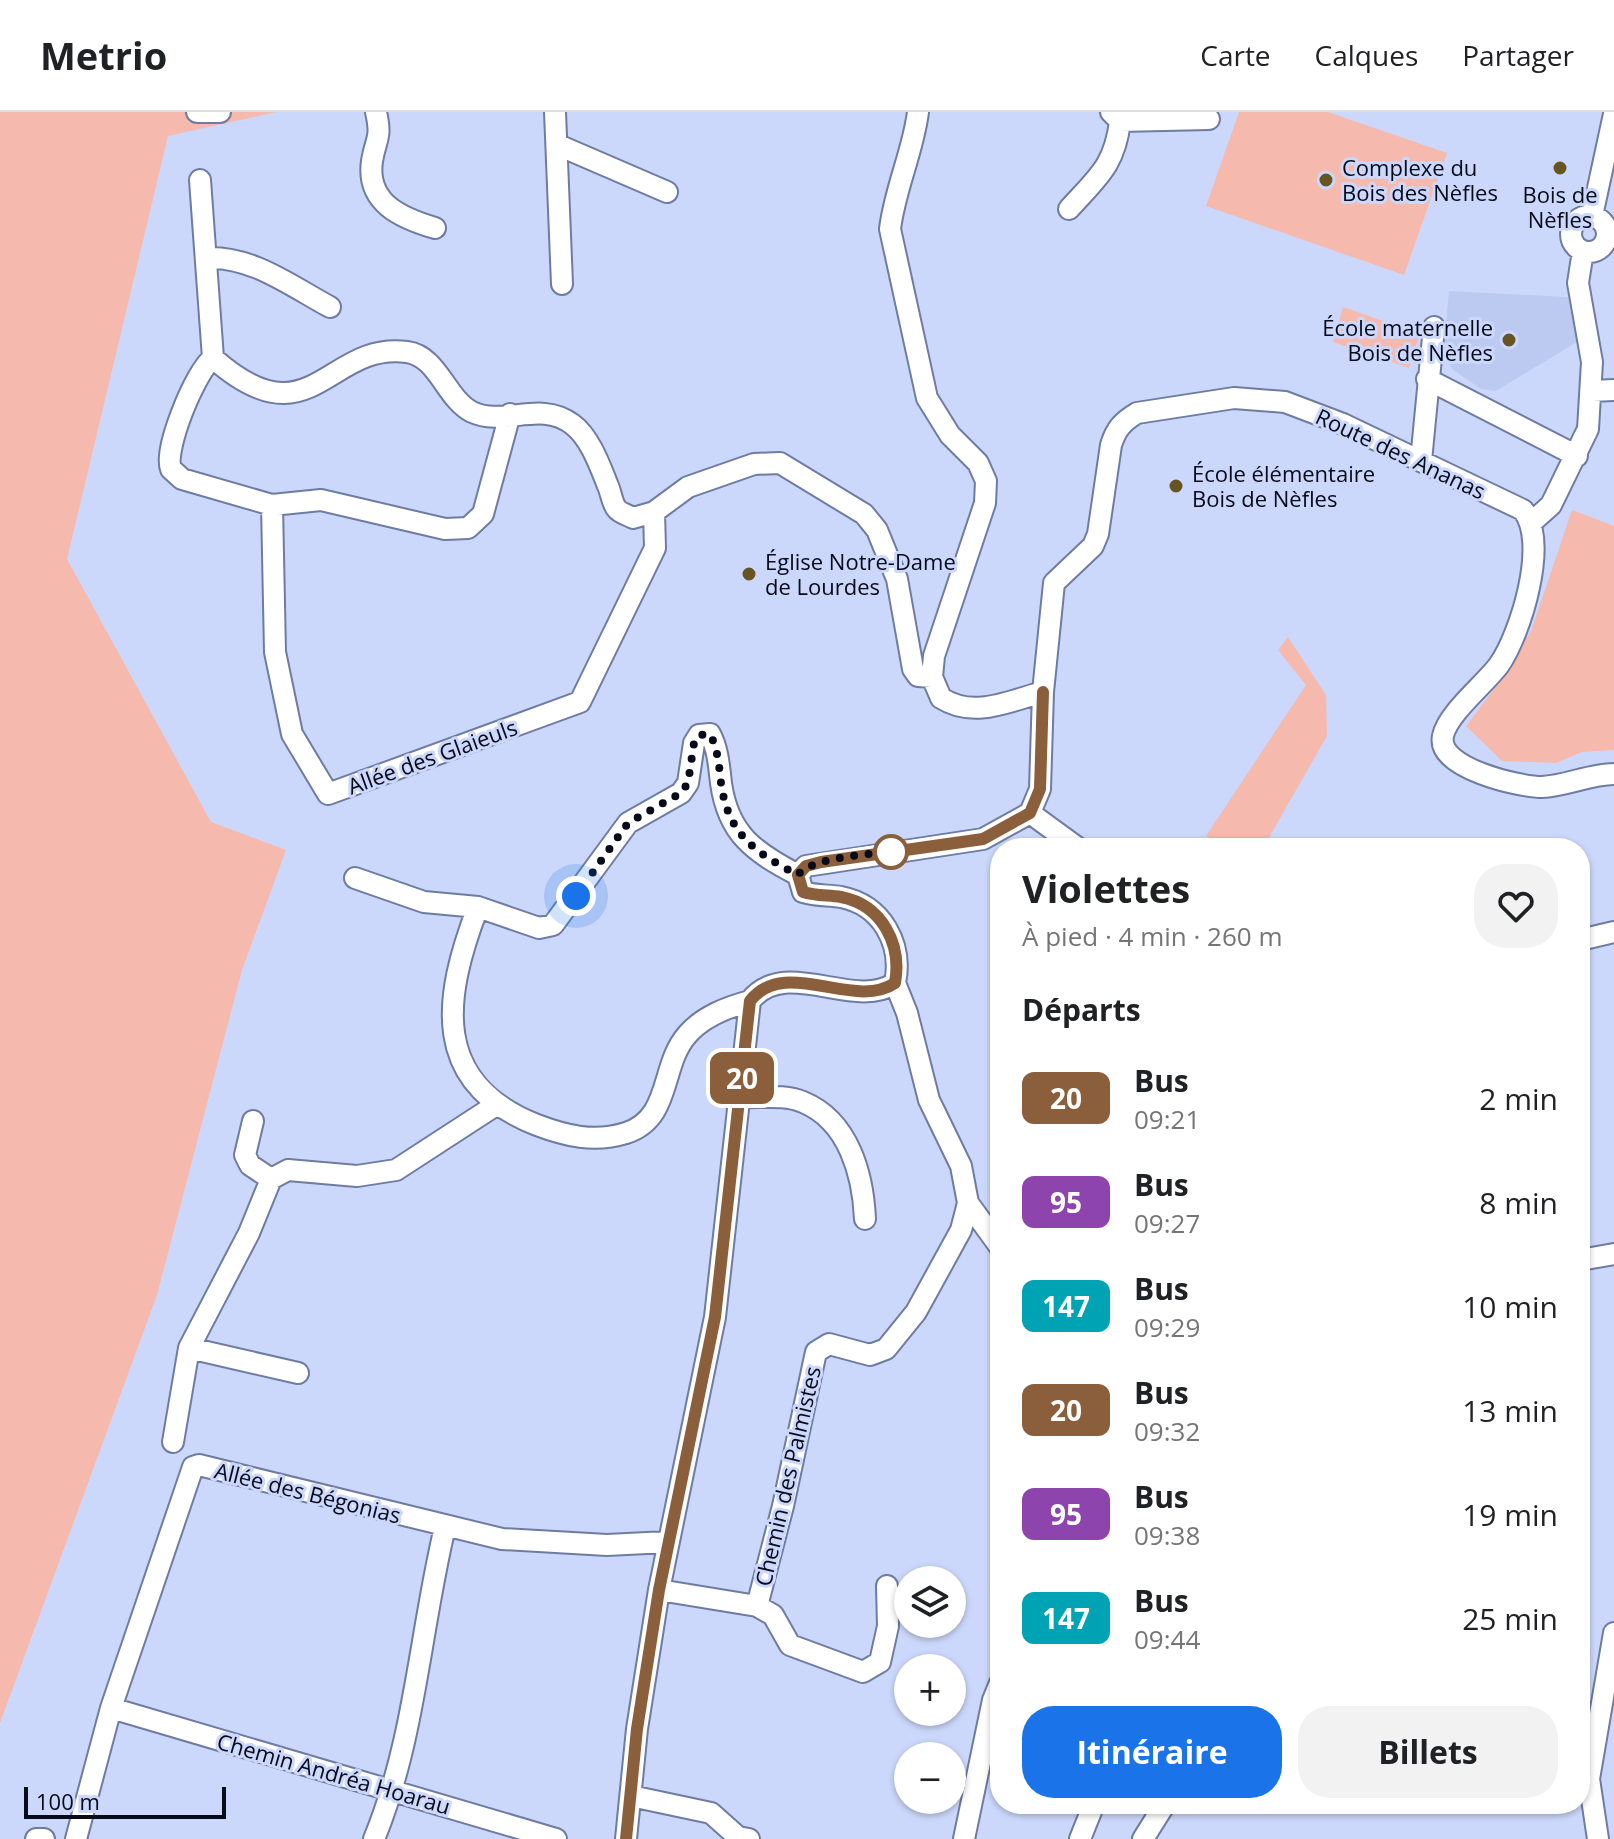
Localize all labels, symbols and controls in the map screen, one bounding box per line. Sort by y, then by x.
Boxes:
text: Metrio [40,29,167,81]
text: Carte [1200,36,1271,74]
text: Calques [1315,36,1418,74]
text: Partager [1462,36,1574,74]
place label: Complexe du Bois des Nèfles [1342,152,1498,207]
marker: Bois de Nèfles [1551,159,1569,177]
marker: Complexe du Bois des Nèfles [1317,171,1335,189]
place label: Bois de Nèfles [1522,179,1598,234]
place label: École maternelle Bois de Nèfles [1322,312,1493,367]
marker: École maternelle Bois de Nèfles [1500,331,1518,349]
street label: Route des Ananas [1311,401,1491,505]
place label: École élémentaire Bois de Nèfles [1192,458,1375,513]
marker: École élémentaire Bois de Nèfles [1167,477,1185,495]
place label: Église Notre-Dame de Lourdes [765,546,956,601]
marker: Église Notre-Dame de Lourdes [740,565,758,583]
street label: Allée des Glaieuls [343,711,521,801]
unlabelled marker [874,835,908,869]
text: Violettes [1022,862,1190,914]
button: heart [1474,864,1558,948]
your location [556,876,596,916]
text: À pied · 4 min · 260 m [1022,918,1282,954]
text: Départs [1022,989,1141,1030]
line badge: 20 [706,1052,778,1104]
text: 20 [726,1059,758,1097]
text: Bus [1134,1060,1189,1101]
text: 2 min [1479,1078,1558,1119]
text: 20 [1050,1079,1082,1117]
text: 09:21 [1134,1101,1200,1137]
text: Bus [1134,1164,1189,1205]
text: 8 min [1479,1182,1558,1223]
text: 95 [1050,1183,1082,1221]
text: 09:27 [1134,1205,1200,1241]
text: Bus [1134,1268,1189,1309]
text: 10 min [1462,1286,1558,1327]
text: 147 [1042,1287,1090,1325]
text: 09:29 [1134,1309,1200,1345]
street label: Chemin des Palmistes [747,1363,827,1589]
text: Bus [1134,1372,1189,1413]
text: 13 min [1462,1390,1558,1431]
text: 20 [1050,1391,1082,1429]
text: 09:32 [1134,1413,1200,1449]
street label: Allée des Bégonias [212,1454,404,1530]
text: Bus [1134,1476,1189,1517]
text: 19 min [1462,1494,1558,1535]
text: 95 [1050,1495,1082,1533]
text: 09:38 [1134,1517,1200,1553]
map controls [894,1566,966,1814]
button: layers [894,1566,966,1638]
text: Bus [1134,1580,1189,1621]
text: 25 min [1462,1598,1558,1639]
text: 147 [1042,1599,1090,1637]
text: 09:44 [1134,1621,1200,1657]
button: + [894,1654,966,1726]
button: Itinéraire [1022,1706,1282,1798]
button: Billets [1298,1706,1558,1798]
street label: Chemin Andréa Hoarau [214,1725,454,1821]
button: − [894,1742,966,1814]
scale bar [24,1783,226,1819]
text: 100 m [36,1786,100,1816]

